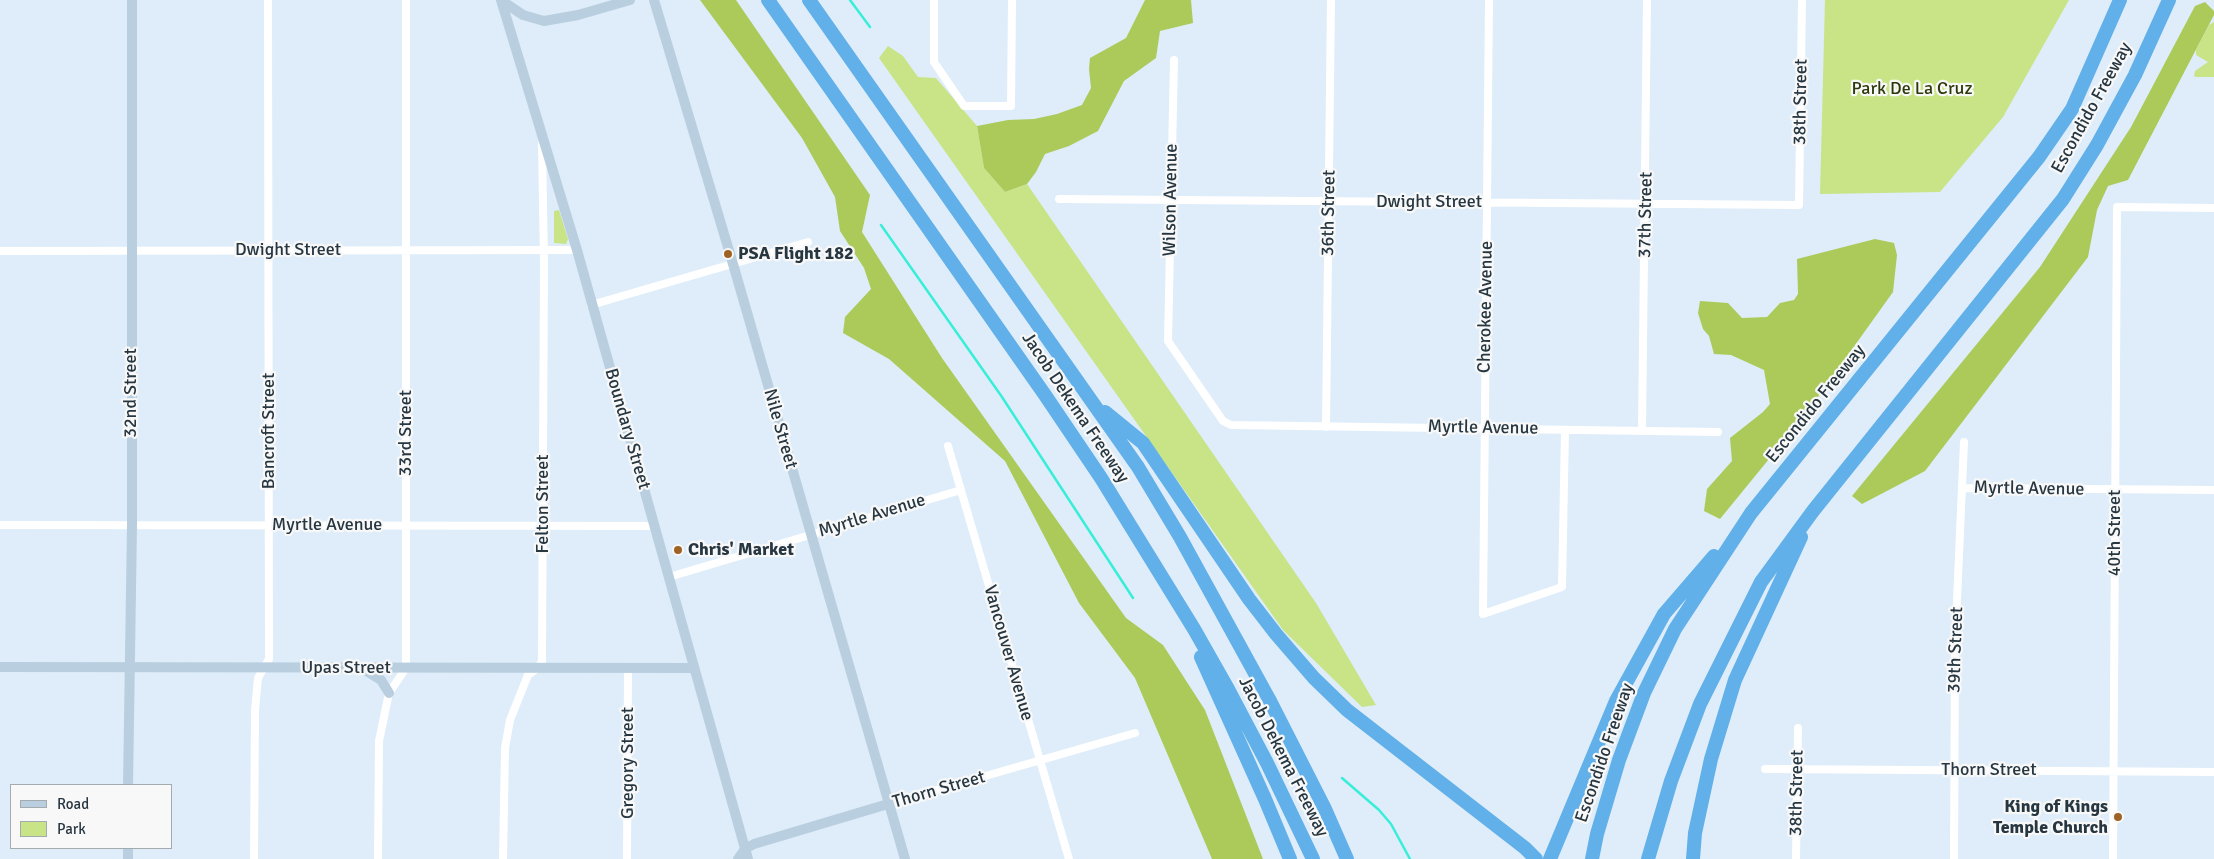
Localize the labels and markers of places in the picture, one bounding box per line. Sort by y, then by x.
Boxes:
place label: PSA Flight 182 [738,243,854,265]
marker: PSA Flight 182 [722,248,734,260]
place label: Chris' Market [688,539,794,561]
marker: Chris' Market [672,544,684,556]
place label: King of Kings Temple Church [1993,796,2108,839]
marker: King of Kings Temple Church [2112,811,2124,823]

